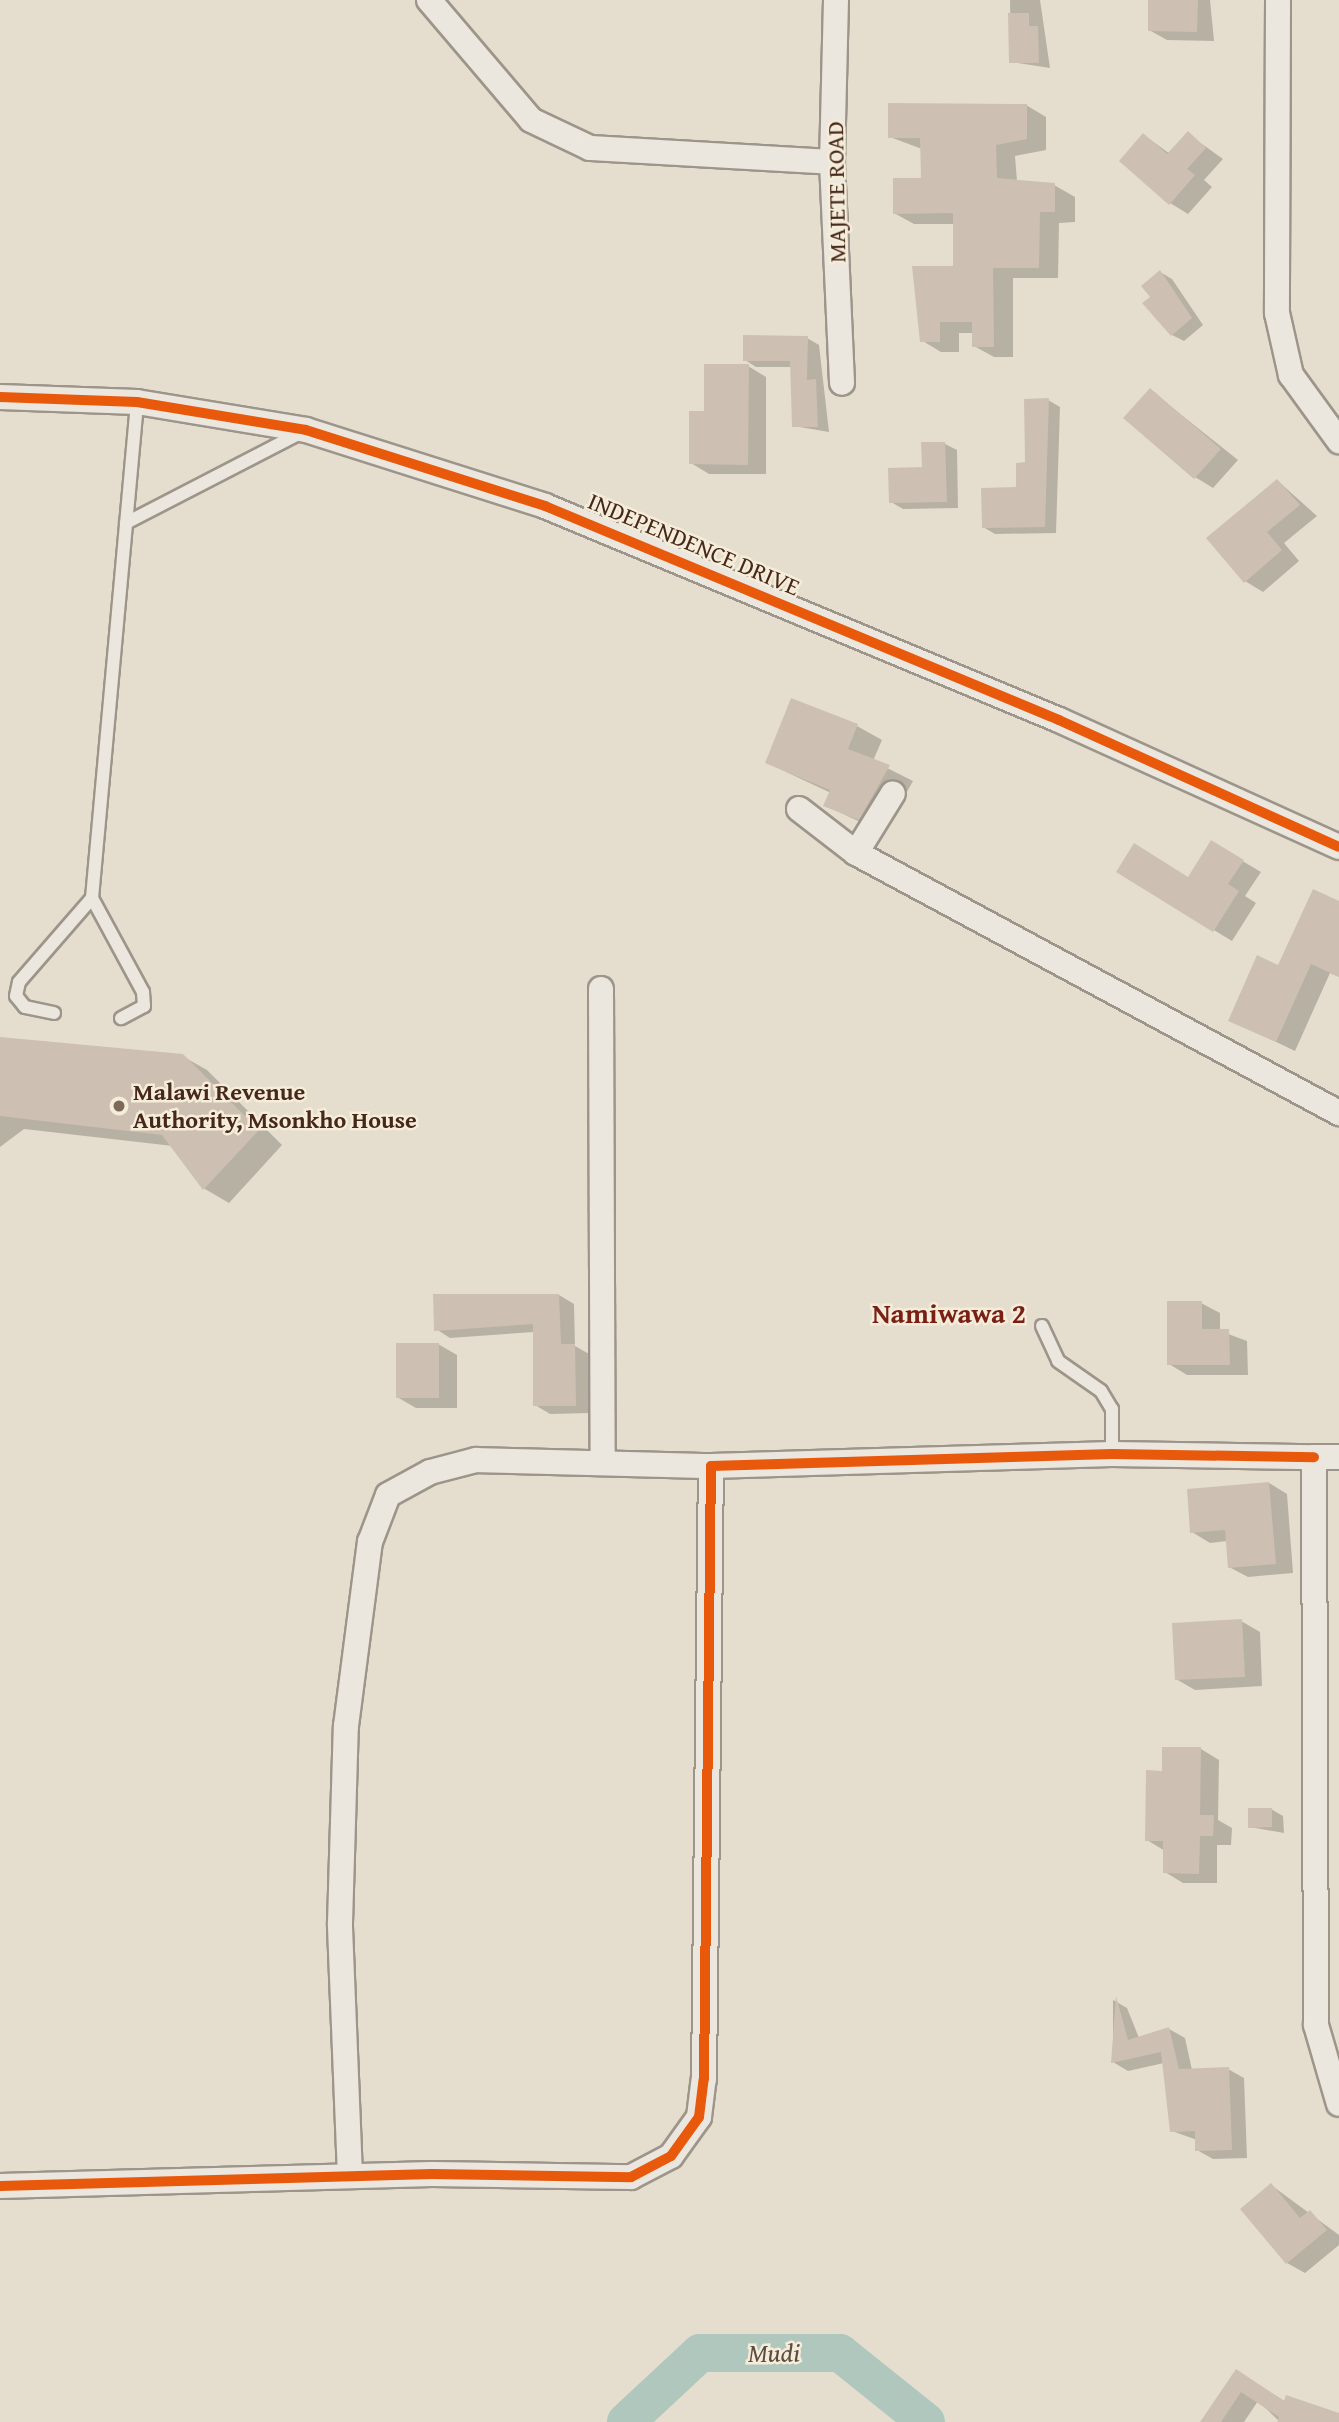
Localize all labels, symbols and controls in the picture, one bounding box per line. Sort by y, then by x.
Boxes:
street label: MAJETE ROAD [820,121,852,263]
street label: INDEPENDENCE DRIVE [584,486,804,602]
place label: Malawi Revenue Authority, Msonkho House [133,1078,417,1134]
marker: Malawi Revenue Authority, Msonkho House [111,1098,127,1114]
district label: Namiwawa 2 [872,1296,1026,1330]
water label: Mudi [748,2337,800,2369]

